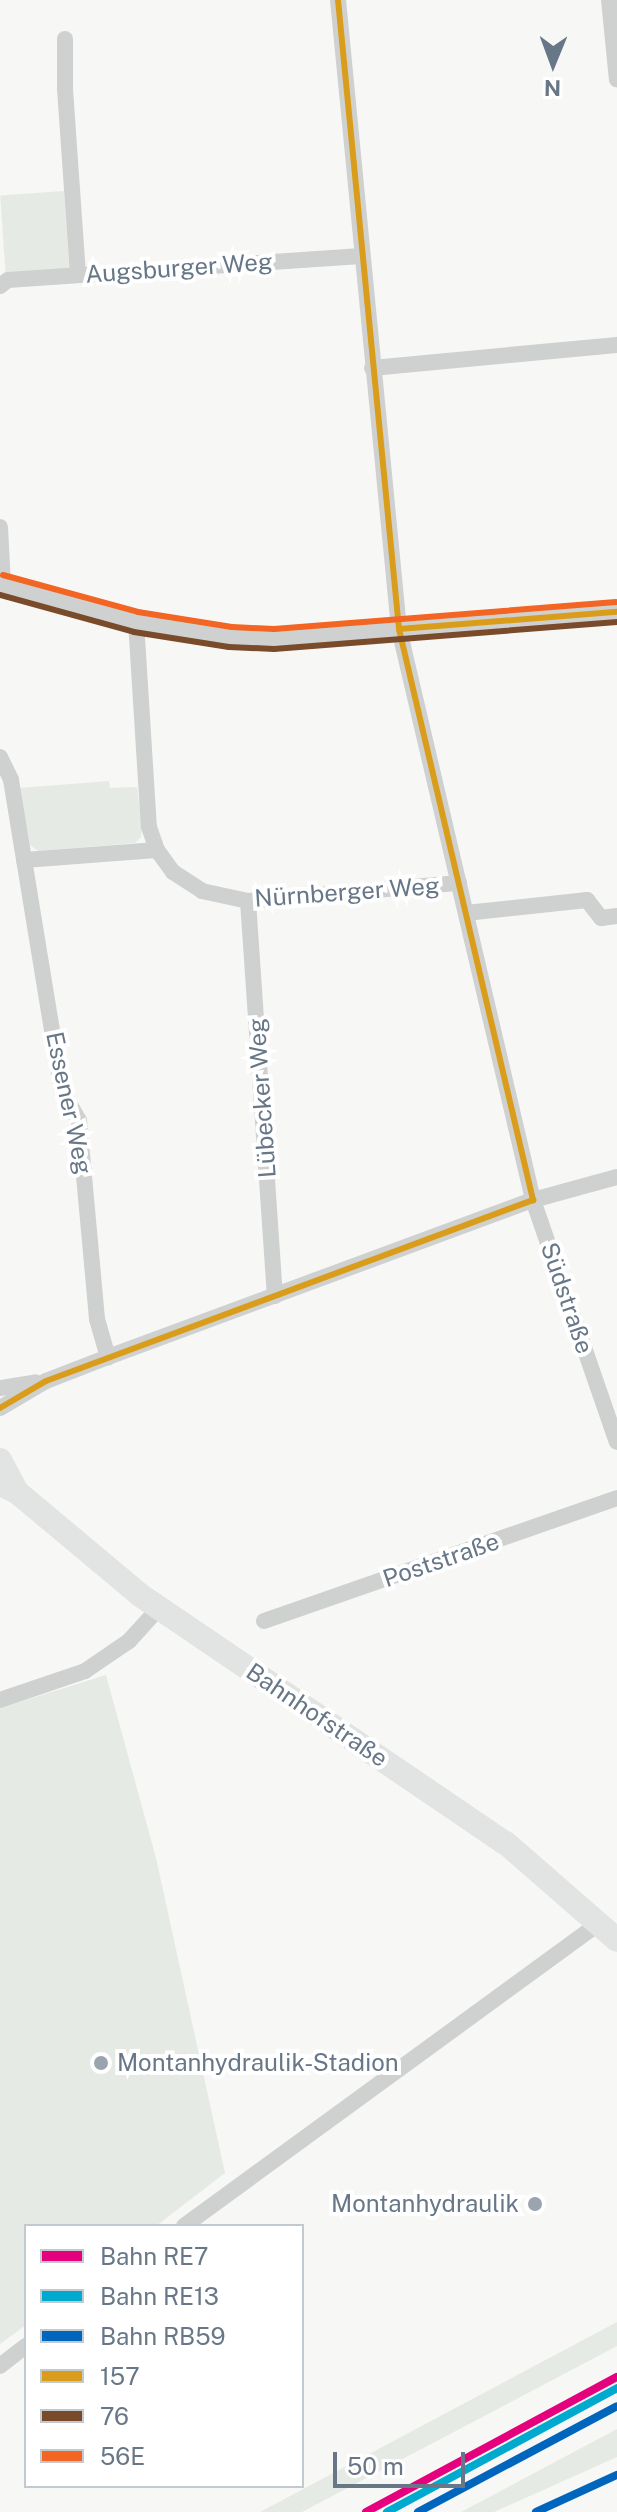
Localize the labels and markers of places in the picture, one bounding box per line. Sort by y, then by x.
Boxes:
place label: Montanhydraulik-Stadion [117,2049,399,2077]
marker: Montanhydraulik-Stadion [92,2054,110,2072]
place label: Montanhydraulik [331,2190,519,2218]
marker: Montanhydraulik [526,2195,544,2213]

